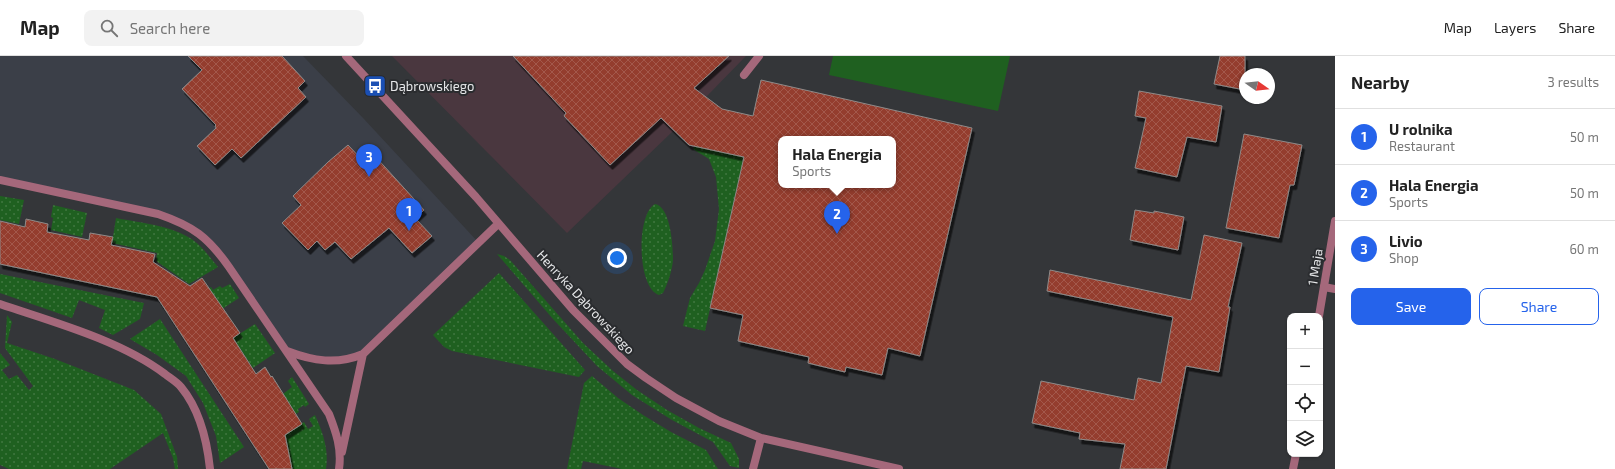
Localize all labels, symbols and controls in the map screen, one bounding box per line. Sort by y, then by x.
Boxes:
search box [84,10,364,46]
text: Map [20,16,60,39]
icon: search [98,17,120,39]
text: Search here [130,19,210,37]
text: Map [1444,19,1472,36]
text: Layers [1494,19,1536,36]
text: Share [1558,19,1595,36]
north arrow [1239,68,1275,104]
text: Nearby [1351,72,1409,92]
bus stop icon: Dąbrowskiego [362,73,388,99]
text: 3 results [1548,74,1599,90]
place label: Dąbrowskiego [390,78,474,94]
text: U rolnika [1389,120,1453,138]
text: 1 [1361,129,1367,145]
text: 50 m [1570,129,1599,145]
popup [778,136,896,188]
text: Restaurant [1389,138,1455,154]
pin: 3 [356,144,382,177]
text: Hala Energia [792,145,882,163]
text: Sports [792,163,831,179]
text: Hala Energia [1389,176,1479,194]
text: 2 [1360,185,1368,201]
text: 50 m [1570,185,1599,201]
text: Sports [1389,194,1428,210]
pin: 1 [396,198,422,231]
pin: 2 [824,201,850,234]
text: Livio [1389,232,1423,250]
text: 3 [1360,241,1368,257]
text: 60 m [1569,241,1599,257]
street label: Henryka Dąbrowskiego [534,247,638,357]
street label: 1 Maja [1304,247,1326,287]
your location [607,248,627,268]
text: Shop [1389,250,1419,266]
button: Save [1351,288,1471,325]
button: Share [1479,288,1599,325]
map controls [1287,313,1323,457]
button: + [1287,313,1323,349]
button: − [1287,349,1323,385]
button: locate [1287,385,1323,421]
button: layers [1287,421,1323,457]

